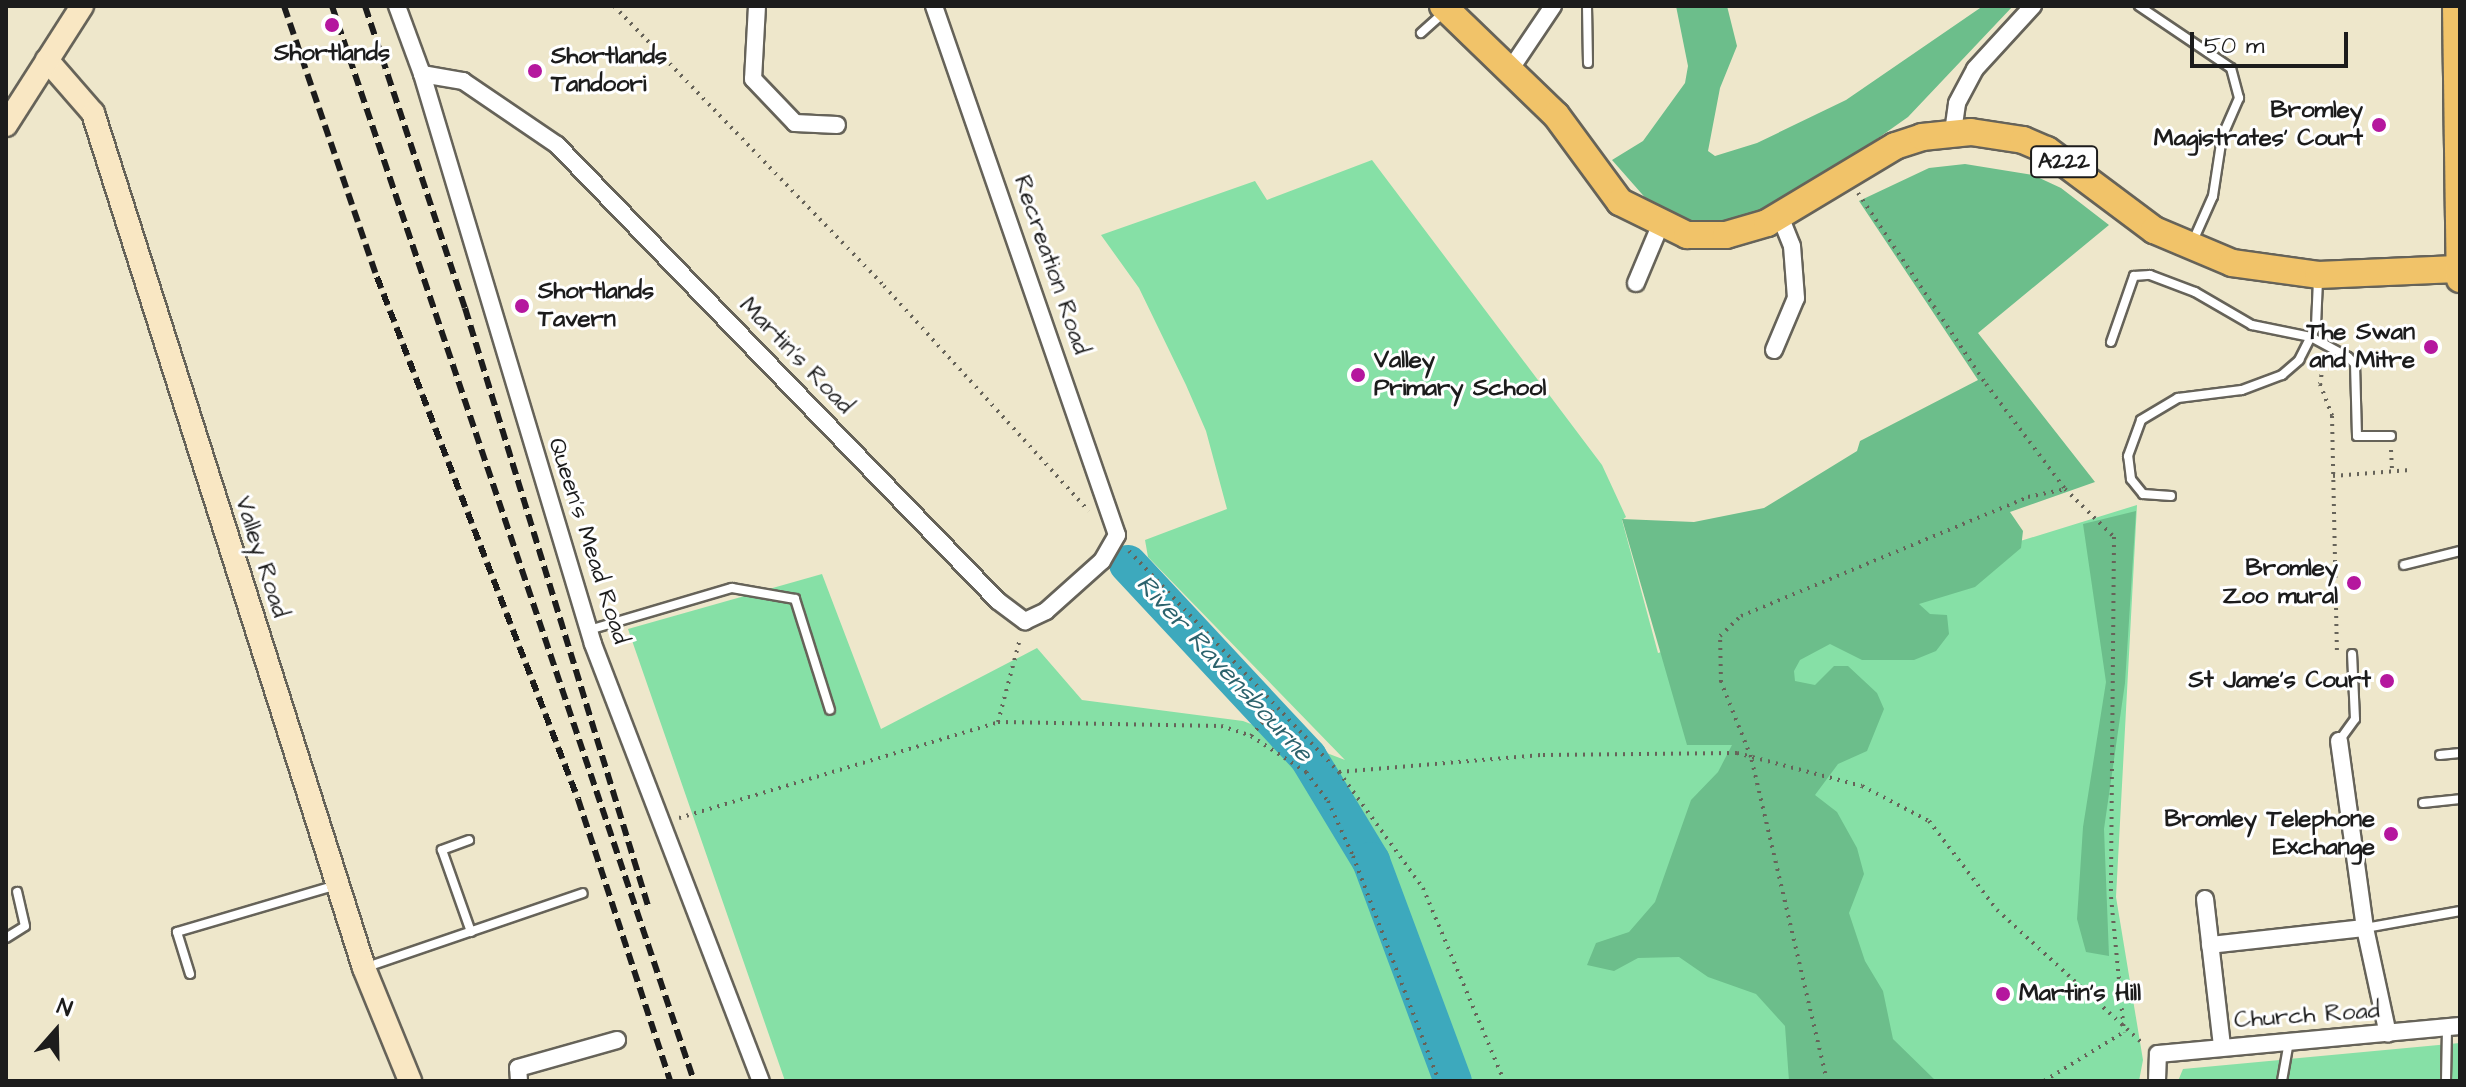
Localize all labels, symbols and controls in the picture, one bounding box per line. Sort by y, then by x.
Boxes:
marker: Shortlands [321,14,343,36]
scale bar [2194,16,2352,66]
text: 50 m [2204,29,2264,63]
place label: Shortlands [274,40,390,68]
place label: Shortlands Tandoori [551,43,667,99]
marker: Shortlands Tandoori [526,62,544,80]
place label: Bromley Magistrates' Court [2154,97,2363,153]
marker: Bromley Magistrates' Court [2370,116,2388,134]
road number: A222 [2030,144,2098,180]
street label: Recreation Road [1007,172,1095,358]
place label: Shortlands Tavern [538,278,654,334]
street label: Martin's Road [733,292,859,420]
marker: Shortlands Tavern [513,297,531,315]
place label: The Swan and Mitre [2307,319,2415,375]
marker: The Swan and Mitre [2422,338,2440,356]
place label: Valley Primary School [1374,347,1546,403]
marker: Valley Primary School [1349,366,1367,384]
street label: Queen's Mead Road [541,434,635,648]
street label: Valley Road [228,493,294,621]
place label: Bromley Zoo mural [2222,555,2338,611]
water label: River Ravensbourne [1129,569,1319,769]
marker: Bromley Zoo mural [2345,574,2363,592]
place label: St Jame's Court [2189,667,2371,695]
marker: St Jame's Court [2378,672,2396,690]
place label: Bromley Telephone Exchange [2165,806,2375,862]
marker: Bromley Telephone Exchange [2382,825,2400,843]
place label: Martin's Hill [2019,980,2141,1008]
marker: Martin's Hill [1994,985,2012,1003]
north arrow [16,991,96,1071]
text: N [53,991,76,1025]
street label: Church Road [2233,997,2381,1035]

